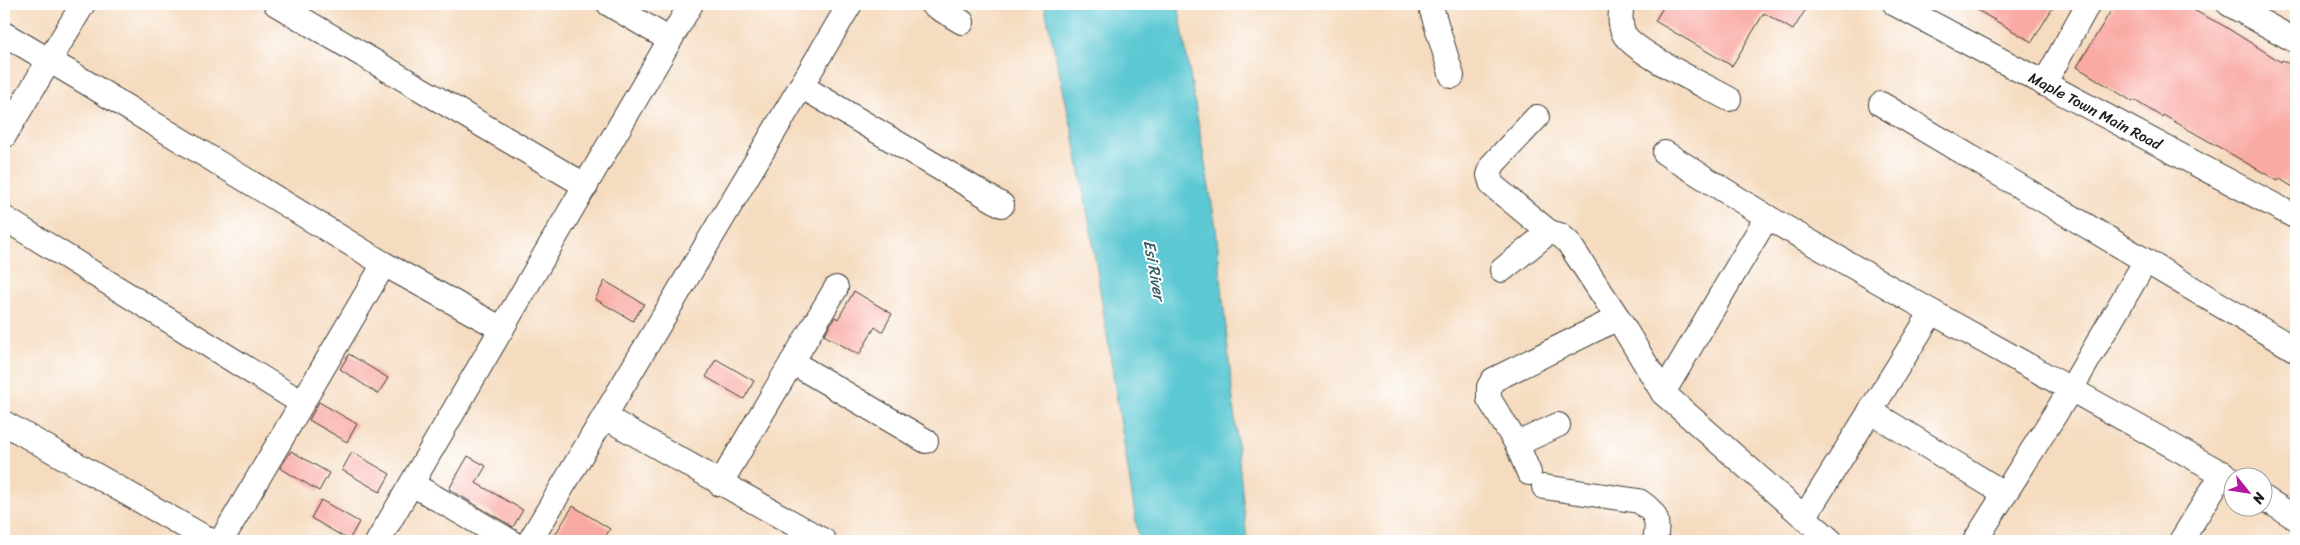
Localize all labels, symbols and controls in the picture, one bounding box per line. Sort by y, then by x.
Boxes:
street label: Maple Town Main Road [2024,65,2167,158]
water label: Esi River [1135,238,1174,305]
north arrow [2222,468,2272,518]
text: N [2245,487,2273,509]

